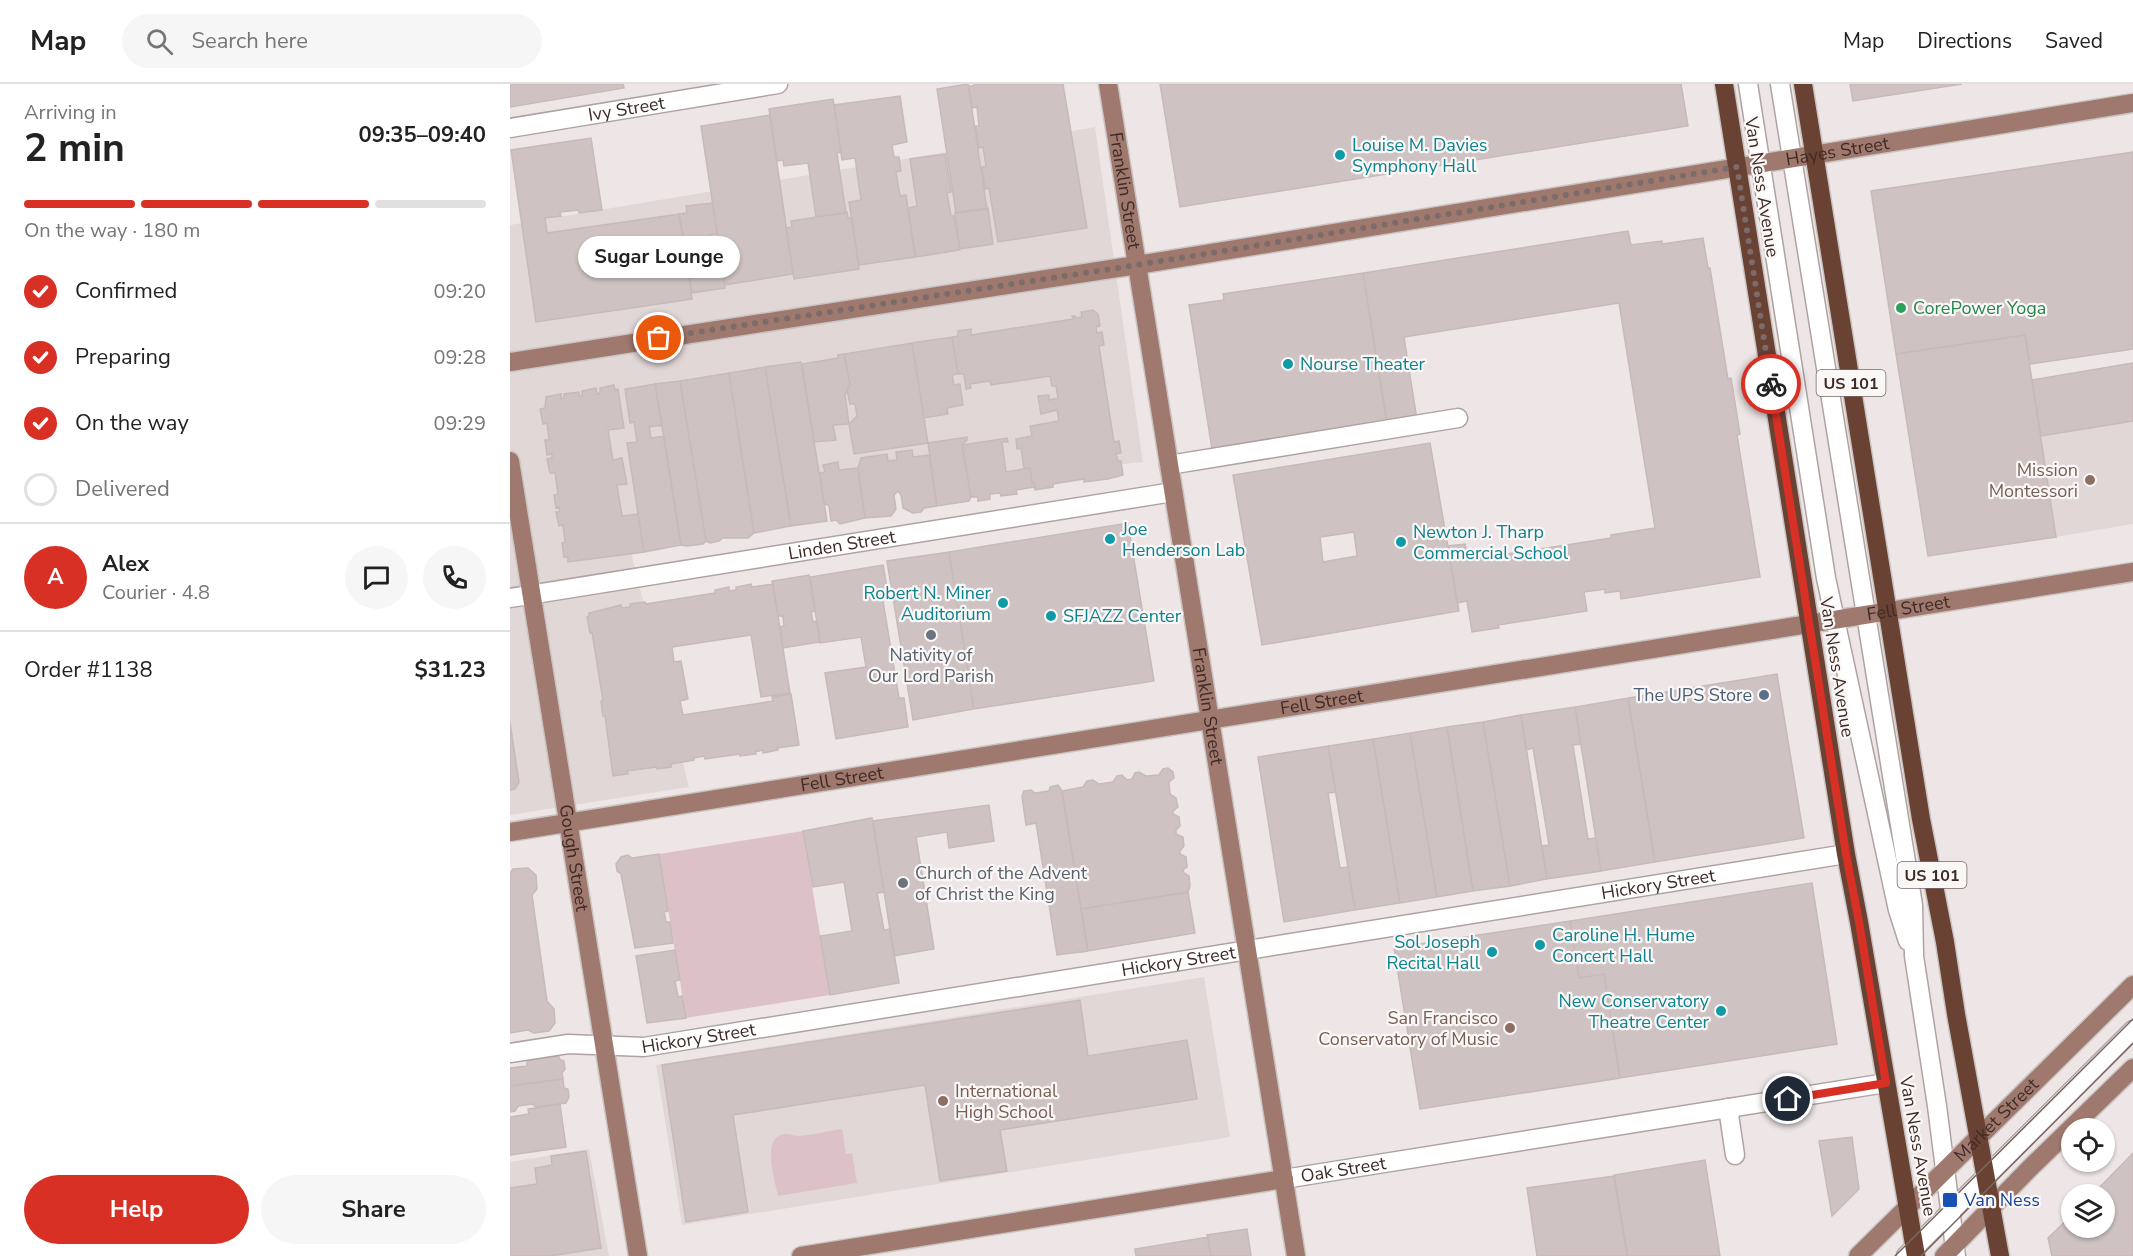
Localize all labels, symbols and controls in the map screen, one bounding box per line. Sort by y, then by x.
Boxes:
search box [122,14,542,68]
text: Map [30,22,86,60]
icon: search [143,25,176,58]
text: Search here [191,26,308,56]
text: Map [1843,27,1884,55]
text: Directions [1917,27,2012,55]
text: Saved [2045,27,2103,55]
street label: Ivy Street [586,91,667,127]
text: Arriving in [24,99,117,126]
street label: Van Ness Avenue [1739,114,1785,259]
text: 09:35–09:40 [358,120,486,150]
text: 2 min [24,122,125,175]
street label: Franklin Street [1104,130,1146,252]
street label: Hayes Street [1784,131,1891,171]
place label: Louise M. Davies Symphony Hall [1352,133,1487,178]
marker: Louise M. Davies Symphony Hall [1333,148,1347,162]
text: On the way · 180 m [24,217,200,244]
callout: Sugar Lounge [578,236,740,278]
text: Sugar Lounge [594,243,724,270]
icon: check [24,275,57,308]
text: Confirmed [75,276,177,306]
text: 09:20 [433,278,486,305]
place label: CorePower Yoga [1913,296,2046,320]
marker: CorePower Yoga [1894,301,1908,315]
pin [633,312,684,363]
icon: bag [642,321,675,354]
icon: check [24,341,57,374]
text: Preparing [75,342,171,372]
text: 09:28 [433,344,486,371]
place label: Nourse Theater [1300,352,1426,376]
courier [1741,354,1801,414]
marker: Nourse Theater [1281,357,1295,371]
icon: bike [1755,368,1788,401]
road number: US 101 [1816,370,1886,396]
icon: check [24,407,57,440]
text: On the way [75,408,189,438]
text: 09:29 [433,410,486,437]
place label: Mission Montessori [1989,458,2078,503]
marker: Mission Montessori [2083,473,2097,487]
text: Delivered [75,474,170,504]
place label: Joe Henderson Lab [1121,517,1245,562]
place label: Newton J. Tharp Commercial School [1413,520,1569,565]
street label: Linden Street [786,524,898,565]
marker: Joe Henderson Lab [1103,532,1117,546]
marker: Newton J. Tharp Commercial School [1394,535,1408,549]
button: chat [345,546,408,609]
button: phone [423,546,486,609]
text: Alex [102,549,149,579]
text: A [47,562,64,592]
text: Courier · 4.8 [102,579,210,606]
place label: Robert N. Miner Auditorium [863,581,992,626]
street label: Fell Street [1865,589,1952,626]
street label: Van Ness Avenue [1814,594,1860,739]
marker: Robert N. Miner Auditorium [996,596,1010,610]
place label: SFJAZZ Center [1063,604,1182,628]
marker: SFJAZZ Center [1044,609,1058,623]
marker: Nativity of Our Lord Parish [924,628,938,642]
place label: Nativity of Our Lord Parish [868,643,994,688]
street label: Franklin Street [1187,646,1229,767]
text: Order #1138 [24,655,153,685]
text: $31.23 [415,655,486,685]
street label: Fell Street [1278,683,1365,720]
place label: The UPS Store [1633,683,1752,707]
marker: The UPS Store [1757,688,1771,702]
street label: Fell Street [799,760,886,797]
street label: Gough Street [553,803,594,914]
place label: Church of the Advent of Christ the King [915,861,1088,906]
road number: US 101 [1898,862,1966,888]
street label: Hickory Street [1600,863,1718,905]
marker: Church of the Advent of Christ the King [896,876,910,890]
place label: Caroline H. Hume Concert Hall [1552,923,1695,968]
place label: Sol Joseph Recital Hall [1386,930,1481,975]
marker: Caroline H. Hume Concert Hall [1533,938,1547,952]
street label: Hickory Street [1120,940,1238,982]
marker: Sol Joseph Recital Hall [1485,945,1499,959]
place label: New Conservatory Theatre Center [1558,989,1710,1034]
marker: New Conservatory Theatre Center [1714,1004,1728,1018]
place label: San Francisco Conservatory of Music [1318,1006,1498,1051]
street label: Hickory Street [640,1017,758,1059]
marker: San Francisco Conservatory of Music [1503,1021,1517,1035]
street label: Market Street [1949,1072,2044,1167]
pin [1762,1073,1813,1124]
street label: Van Ness Avenue [1894,1073,1942,1218]
place label: International High School [955,1079,1058,1124]
icon: home [1771,1082,1804,1115]
marker: International High School [936,1094,950,1108]
map controls [2061,1118,2115,1238]
button: locate [2061,1118,2115,1172]
street label: Oak Street [1299,1151,1388,1188]
button: Help [24,1175,249,1244]
button: Share [261,1175,486,1244]
button: layers [2061,1184,2115,1238]
place label: Van Ness [1963,1188,2040,1212]
marker: Van Ness [1941,1191,1959,1209]

